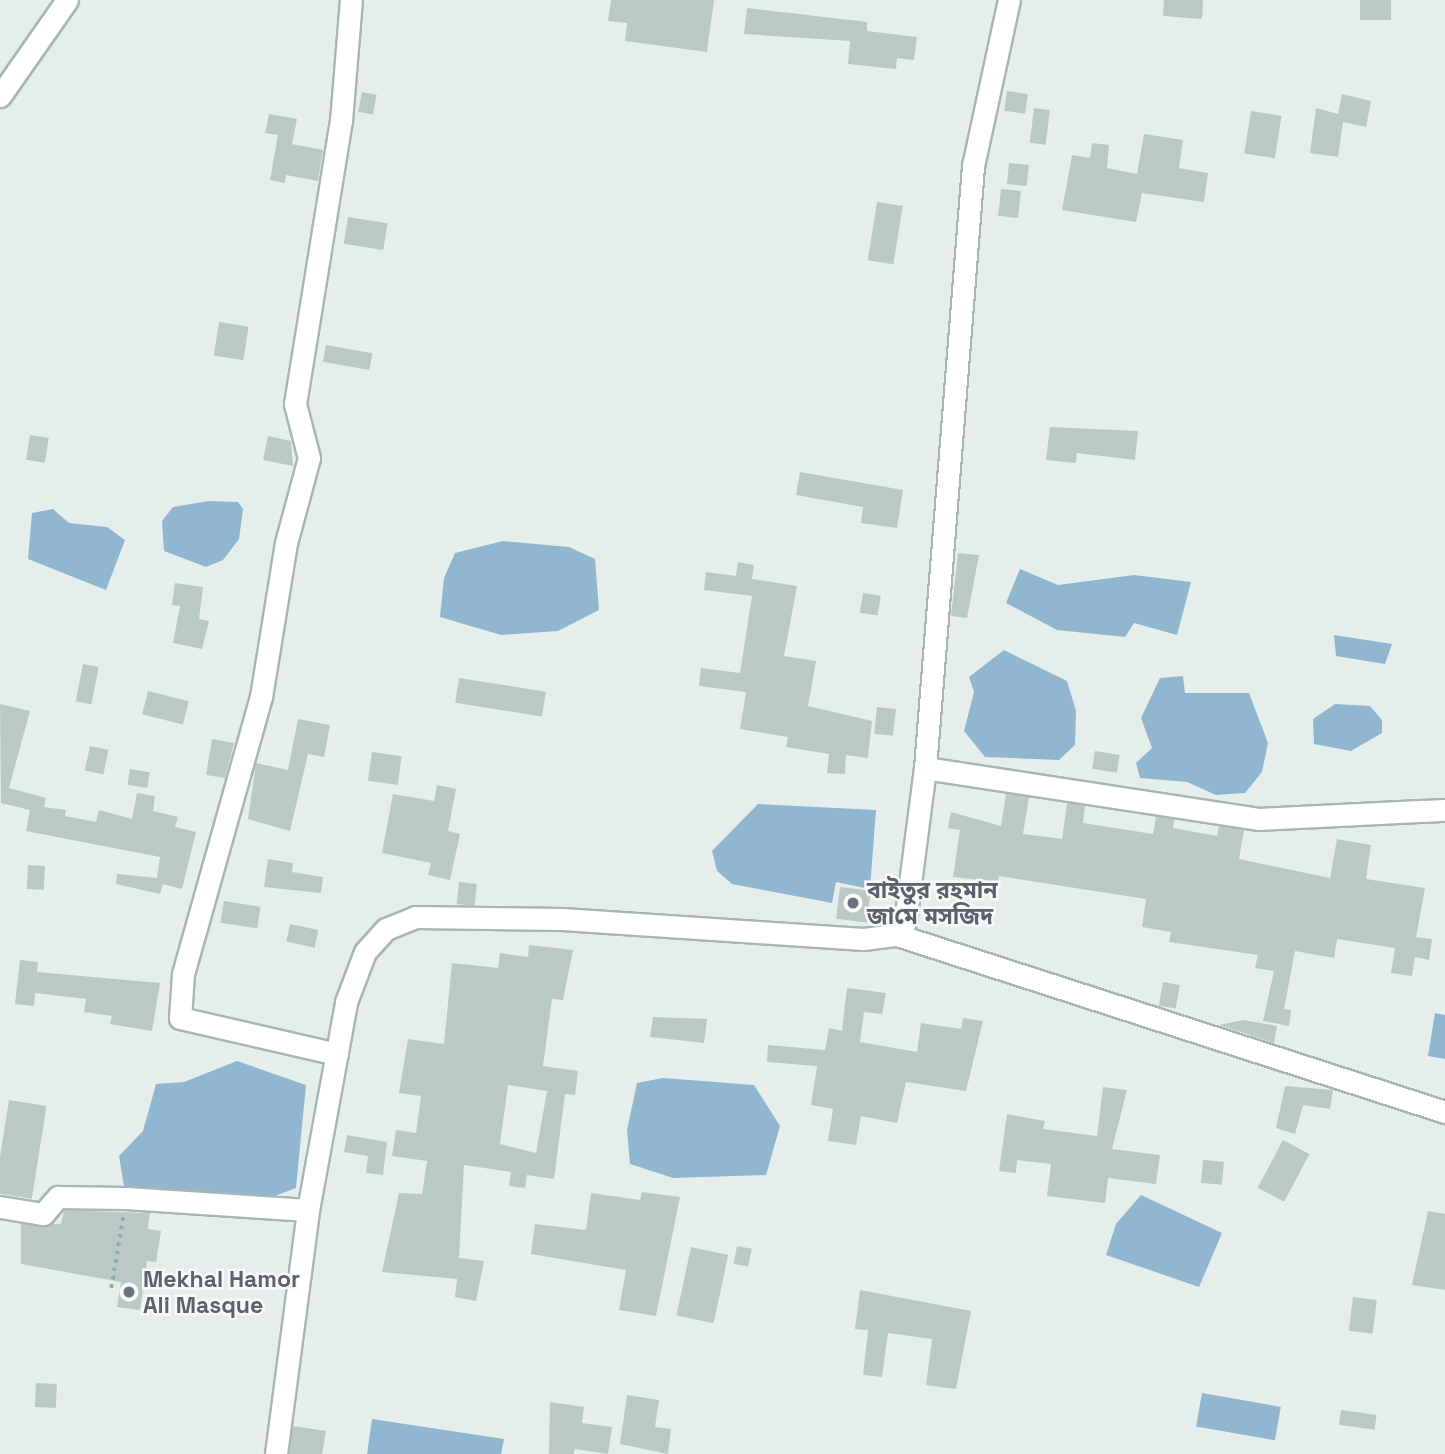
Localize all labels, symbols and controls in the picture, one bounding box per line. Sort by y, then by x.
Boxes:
place label: বাইতুর রহমান জা‌মে মস‌জিদ [867,876,998,930]
marker: বাইতুর রহমান জা‌মে মস‌জিদ [845,895,861,911]
place label: Mekhal Hamor Ali Masque [143,1265,300,1319]
marker: Mekhal Hamor Ali Masque [121,1284,137,1300]

